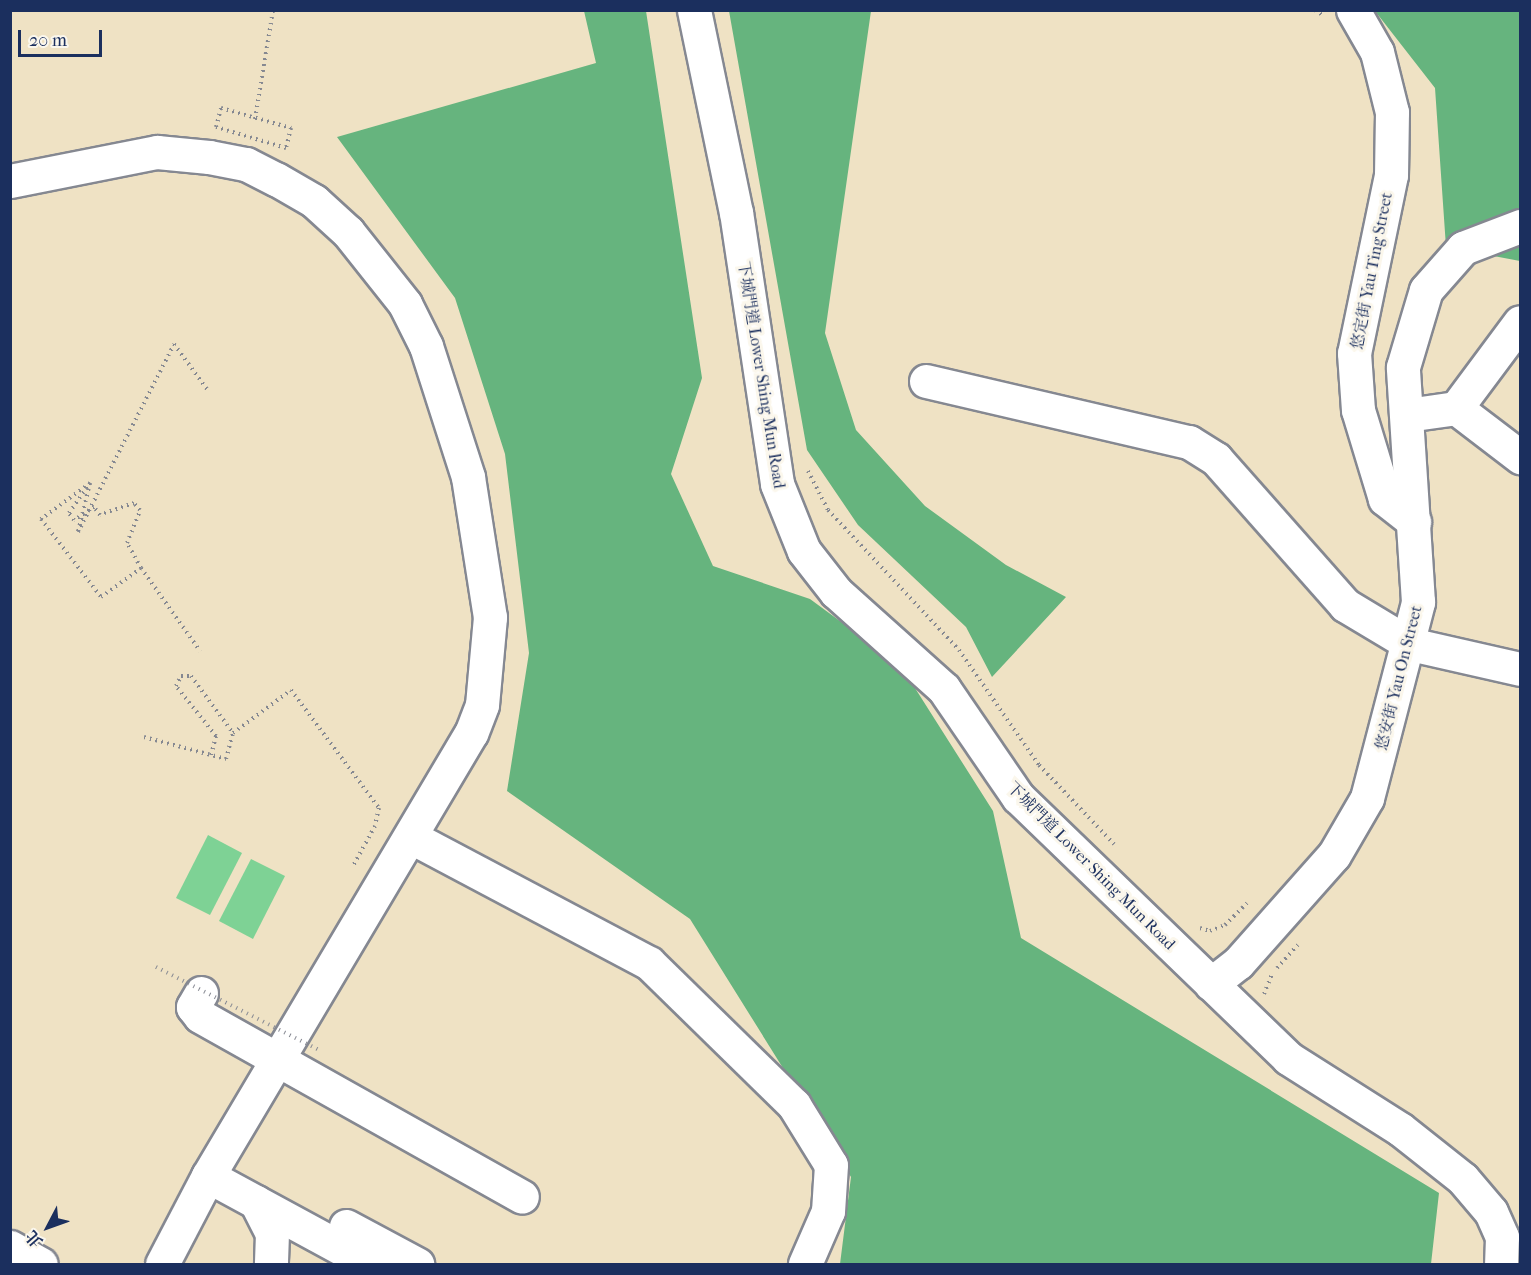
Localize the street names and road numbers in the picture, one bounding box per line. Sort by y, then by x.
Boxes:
street label: 悠定街 Yau Ting Street [1347,191,1397,351]
street label: 下城門道 Lower Shing Mun Road [734,260,788,490]
street label: 悠安街 Yau On Street [1372,604,1426,752]
street label: 下城門道 Lower Shing Mun Road [1003,778,1179,954]

